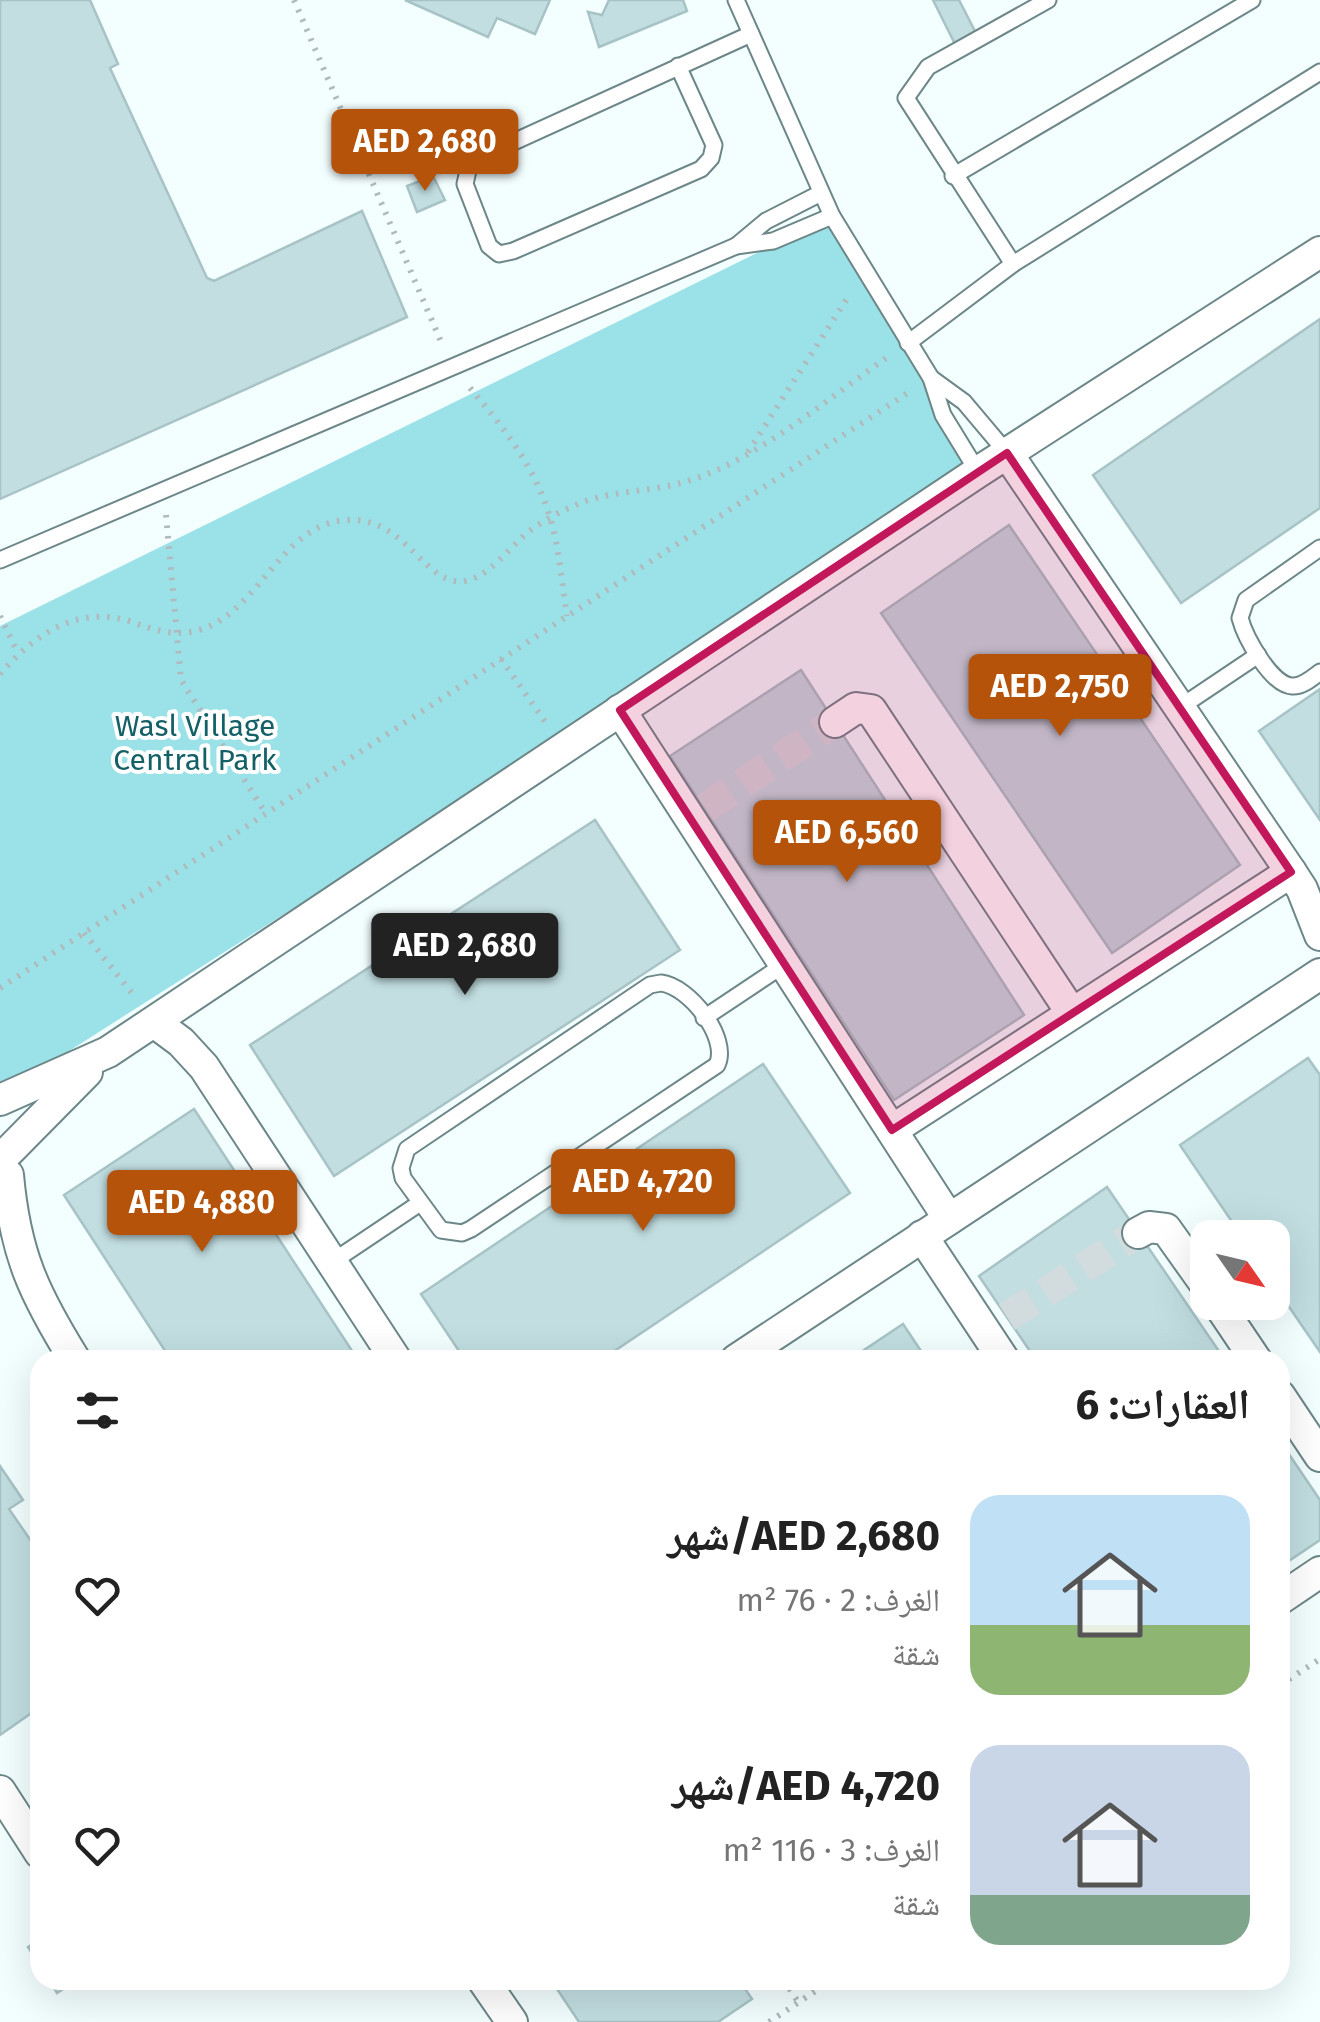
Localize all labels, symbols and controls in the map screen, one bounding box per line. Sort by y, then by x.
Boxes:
pin: AED 2,680 [311,109,539,194]
text: AED 2,680 [353,122,497,160]
pin: AED 2,750 [946,654,1174,739]
text: AED 2,750 [991,667,1129,705]
park label: Wasl Village Central Park [113,708,277,778]
pin: AED 6,560 [733,800,961,885]
text: AED 6,560 [775,813,919,851]
pin: AED 2,680 [351,913,579,998]
text: AED 2,680 [393,926,537,964]
pin: AED 4,720 [529,1149,757,1234]
text: AED 4,720 [573,1162,713,1200]
pin: AED 4,880 [88,1170,316,1255]
text: AED 4,880 [129,1183,275,1221]
north arrow [1190,1220,1290,1320]
map controls [1190,1220,1290,1320]
text: العقارات: 6 [1075,1380,1250,1430]
icon: filters [70,1383,125,1438]
text: AED 2,680/شهر [667,1511,940,1561]
icon: home [1050,1535,1170,1655]
icon: heart [70,1568,125,1623]
text: الغرف: 2 · 76 m² [737,1581,940,1619]
text: شقة [892,1635,940,1673]
text: AED 4,720/شهر [672,1761,940,1811]
icon: home [1050,1785,1170,1905]
icon: heart [70,1818,125,1873]
text: الغرف: 3 · 116 m² [723,1831,940,1869]
text: شقة [892,1885,940,1923]

